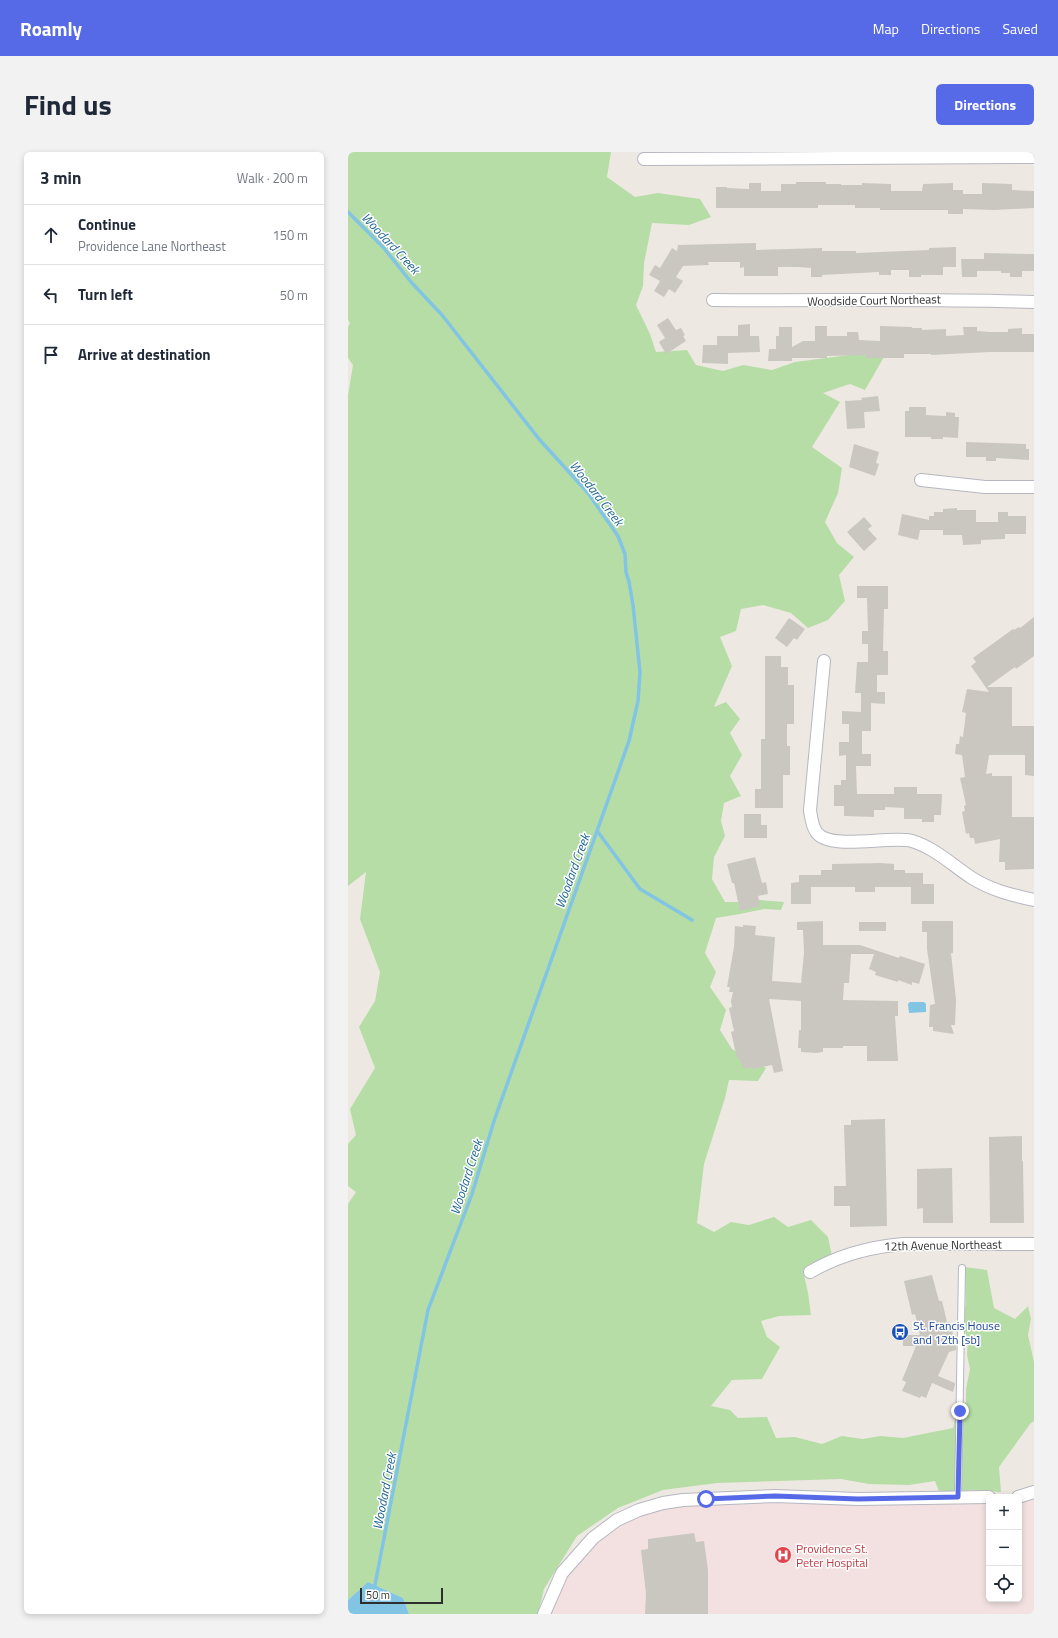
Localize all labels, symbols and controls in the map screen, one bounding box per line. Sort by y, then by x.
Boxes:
text: Roamly [20,14,82,43]
text: Map [873,18,899,39]
text: Directions [921,18,980,39]
text: Saved [1002,18,1038,39]
text: Find us [24,83,112,126]
button: Directions [936,84,1034,125]
text: 3 min [40,165,81,191]
text: Walk · 200 m [237,168,308,188]
water label: Woodard Creek [357,208,426,280]
text: Continue [78,213,136,236]
icon: ahead [40,224,62,246]
text: 150 m [272,225,308,245]
text: Providence Lane Northeast [78,236,226,256]
text: Turn left [78,283,133,306]
icon: left [40,284,62,306]
text: 50 m [280,285,308,305]
street label: Woodside Court Northeast [807,289,942,311]
text: Arrive at destination [78,343,211,366]
icon: arrive [40,344,62,366]
water label: Woodard Creek [565,456,630,532]
water label: Woodard Creek [549,829,595,911]
water label: Woodard Creek [444,1135,488,1217]
street label: 12th Avenue Northeast [884,1234,1003,1256]
place label: St. Francis House and 12th [sb] [913,1316,1000,1349]
bus stop icon: St. Francis House and 12th [sb] [890,1322,910,1342]
route end [951,1402,969,1420]
water label: Woodard Creek [367,1449,402,1531]
route start [697,1490,715,1508]
map controls [986,1494,1022,1602]
button: + [986,1494,1022,1530]
button: − [986,1530,1022,1566]
place label: Providence St. Peter Hospital [796,1539,868,1572]
hospital icon: Providence St. Peter Hospital [773,1545,793,1565]
button: locate [986,1566,1022,1602]
scale bar [360,1586,443,1605]
text: 50 m [366,1587,390,1603]

